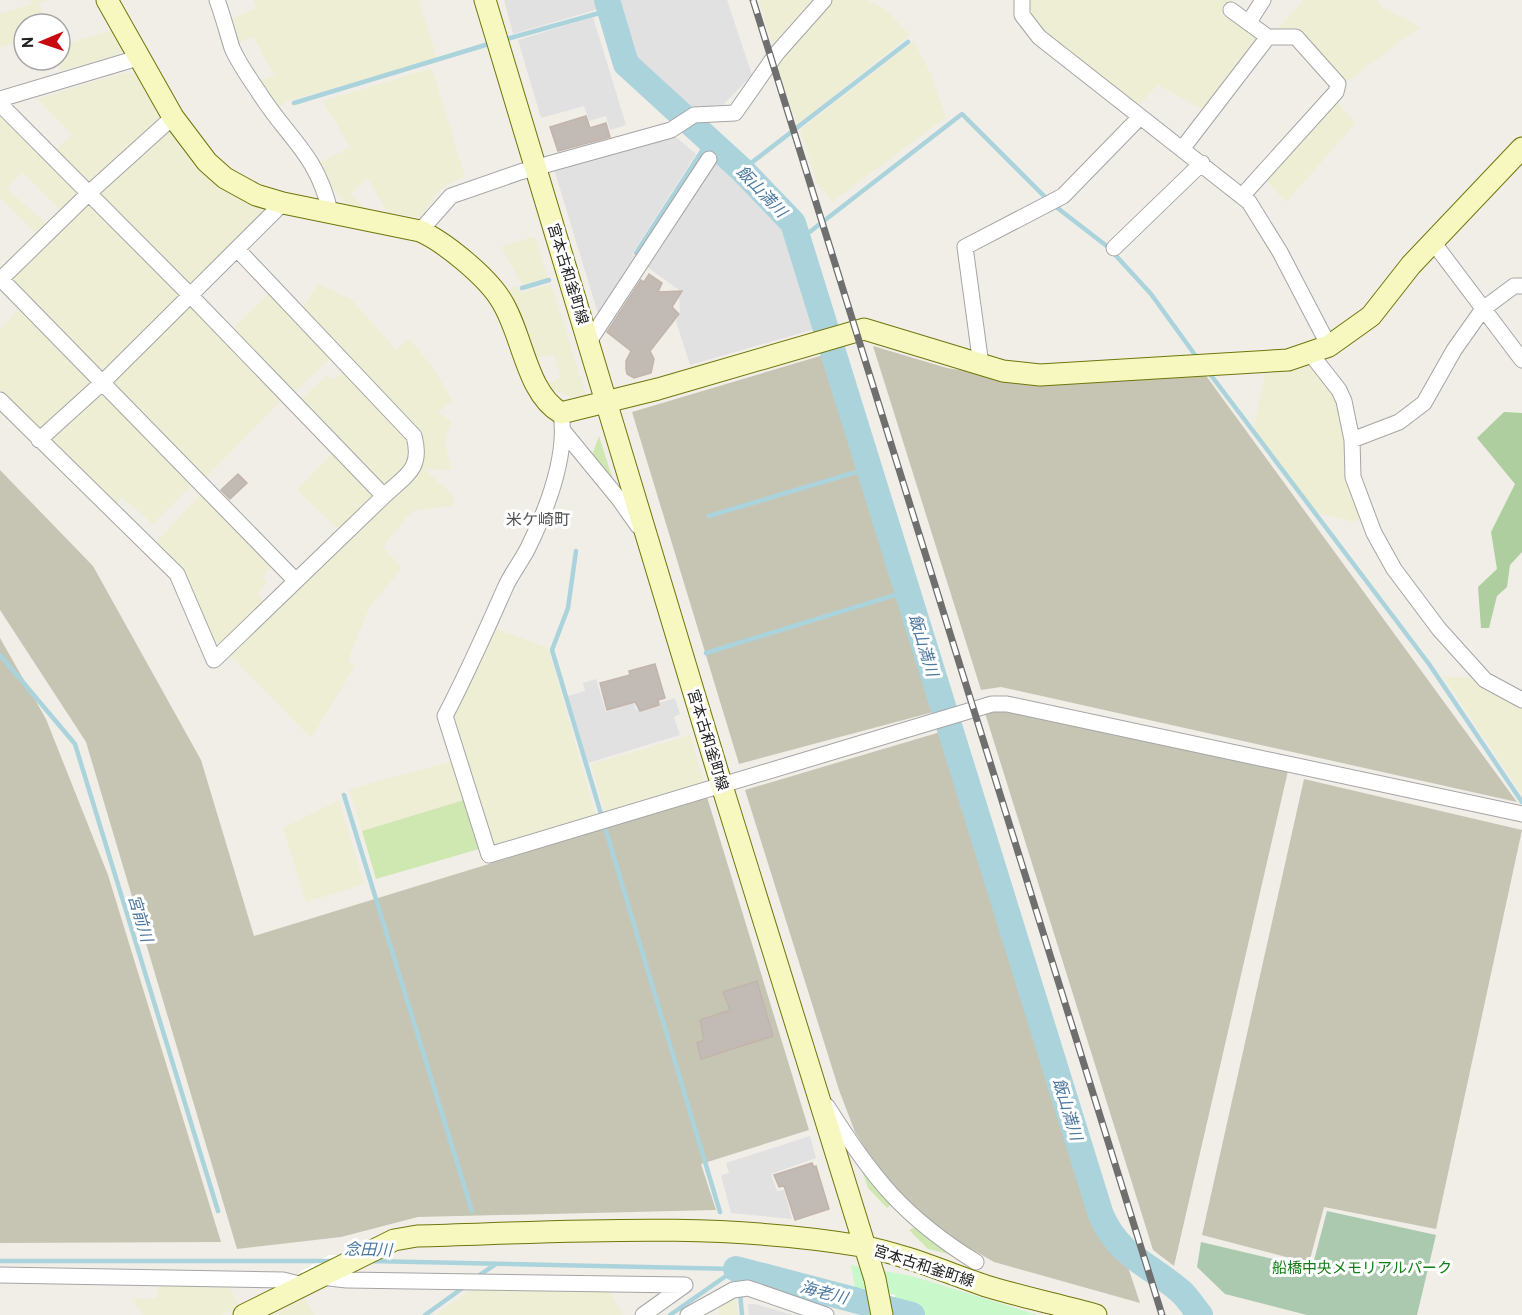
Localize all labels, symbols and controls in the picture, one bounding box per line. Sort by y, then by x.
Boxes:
north arrow [12,12,72,72]
text: N [19,36,39,49]
water label: 飯山満川 [731,162,791,224]
street label: 宮本古和釜町線 [542,221,591,327]
district label: 米ケ崎町 [506,511,570,531]
water label: 飯山満川 [903,612,942,681]
street label: 宮本古和釜町線 [682,687,731,793]
water label: 宮前川 [123,893,156,946]
water label: 飯山満川 [1047,1076,1086,1145]
water label: 念田川 [344,1241,394,1261]
street label: 宮本古和釜町線 [871,1242,976,1293]
park label: 船橋中央メモリアルパーク [1272,1260,1452,1279]
water label: 海老川 [798,1278,851,1310]

